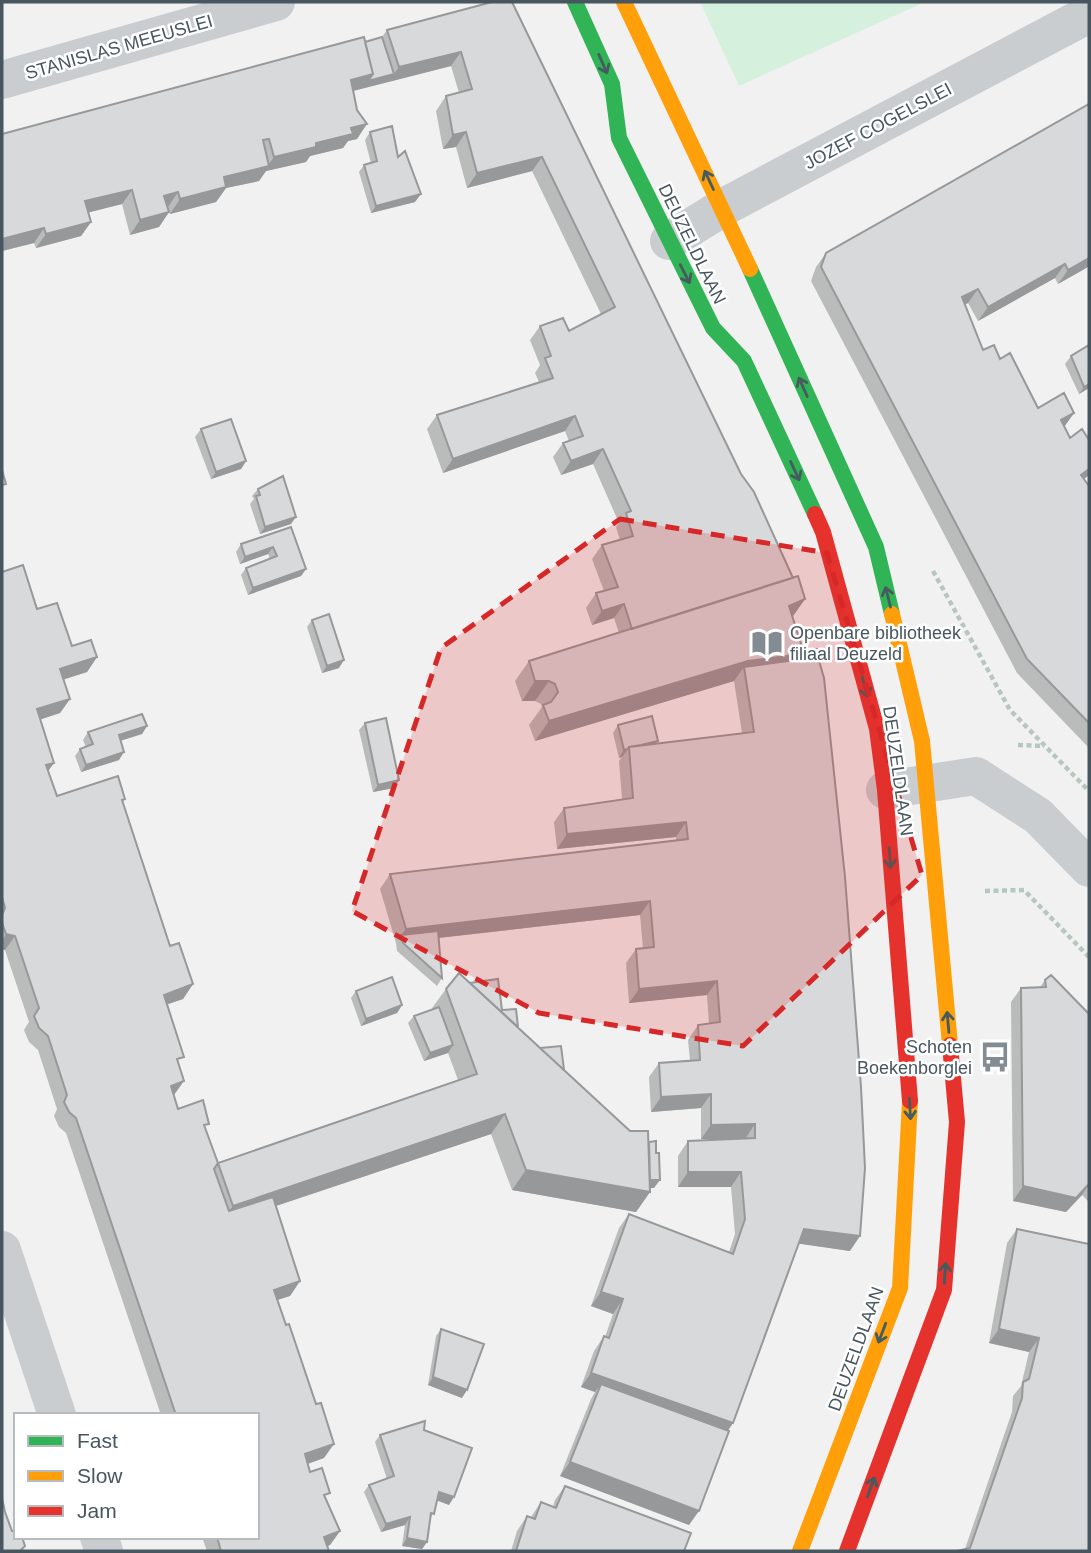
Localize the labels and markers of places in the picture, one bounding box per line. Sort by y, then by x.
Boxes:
place label: Openbare bibliotheek filiaal Deuzeld [790,623,962,664]
library icon: Openbare bibliotheek filiaal Deuzeld [750,626,784,660]
place label: Schoten Boekenborglei [857,1037,972,1078]
bus stop icon: Schoten Boekenborglei [978,1040,1012,1074]

